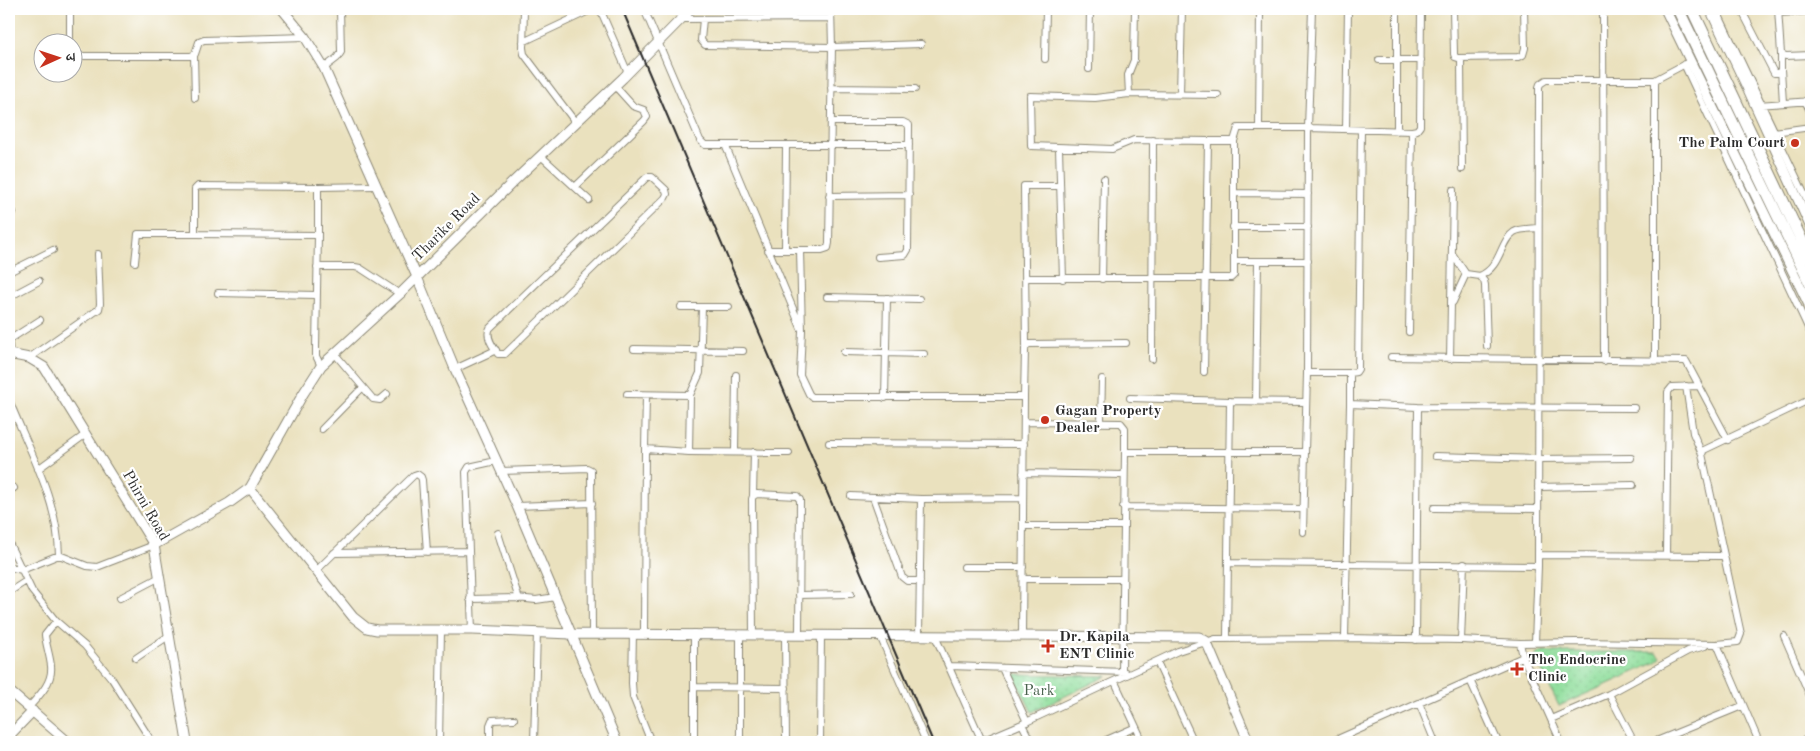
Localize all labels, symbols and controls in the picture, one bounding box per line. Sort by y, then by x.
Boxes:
north arrow [32,32,82,82]
text: उ [63,52,77,62]
place label: The Palm Court [1679,136,1786,151]
marker: The Palm Court [1789,137,1801,149]
street label: Tharike Road [410,191,484,265]
place label: Gagan Property Dealer [1055,404,1162,436]
marker: Gagan Property Dealer [1039,414,1051,426]
street label: Phirni Road [119,468,171,544]
place label: Dr. Kapila ENT Clinic [1059,630,1135,662]
marker: Dr. Kapila ENT Clinic [1041,639,1055,653]
place label: The Endocrine Clinic [1528,653,1626,685]
marker: The Endocrine Clinic [1510,662,1524,676]
park label: Park [1024,684,1055,699]

